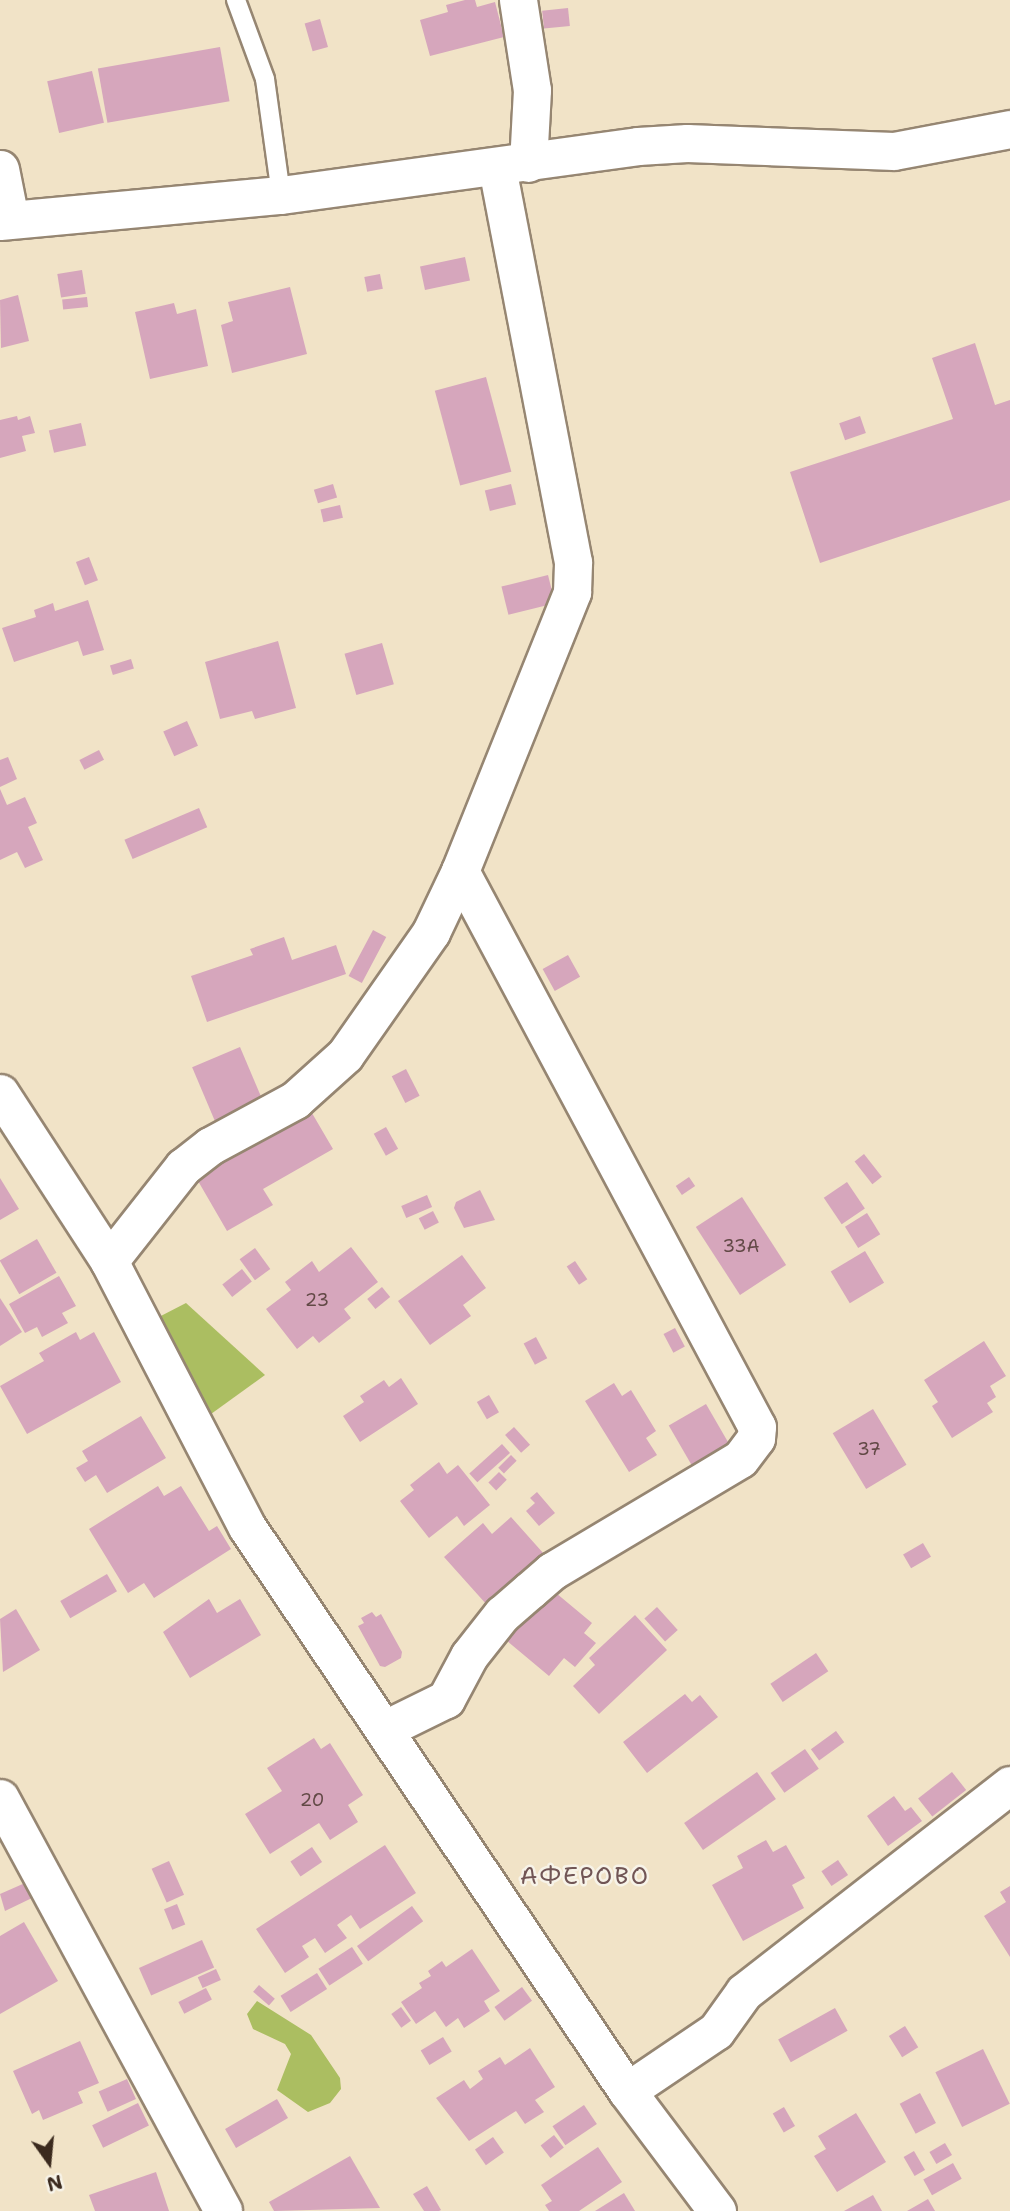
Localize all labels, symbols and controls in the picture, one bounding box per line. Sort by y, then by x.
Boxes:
house number: 33А [722,1235,760,1257]
house number: 23 [305,1289,329,1311]
house number: 37 [857,1438,881,1460]
house number: 20 [300,1789,324,1811]
district label: АФЕРОВО [521,1863,649,1891]
north arrow [14,2127,84,2197]
text: N [44,2169,65,2197]

